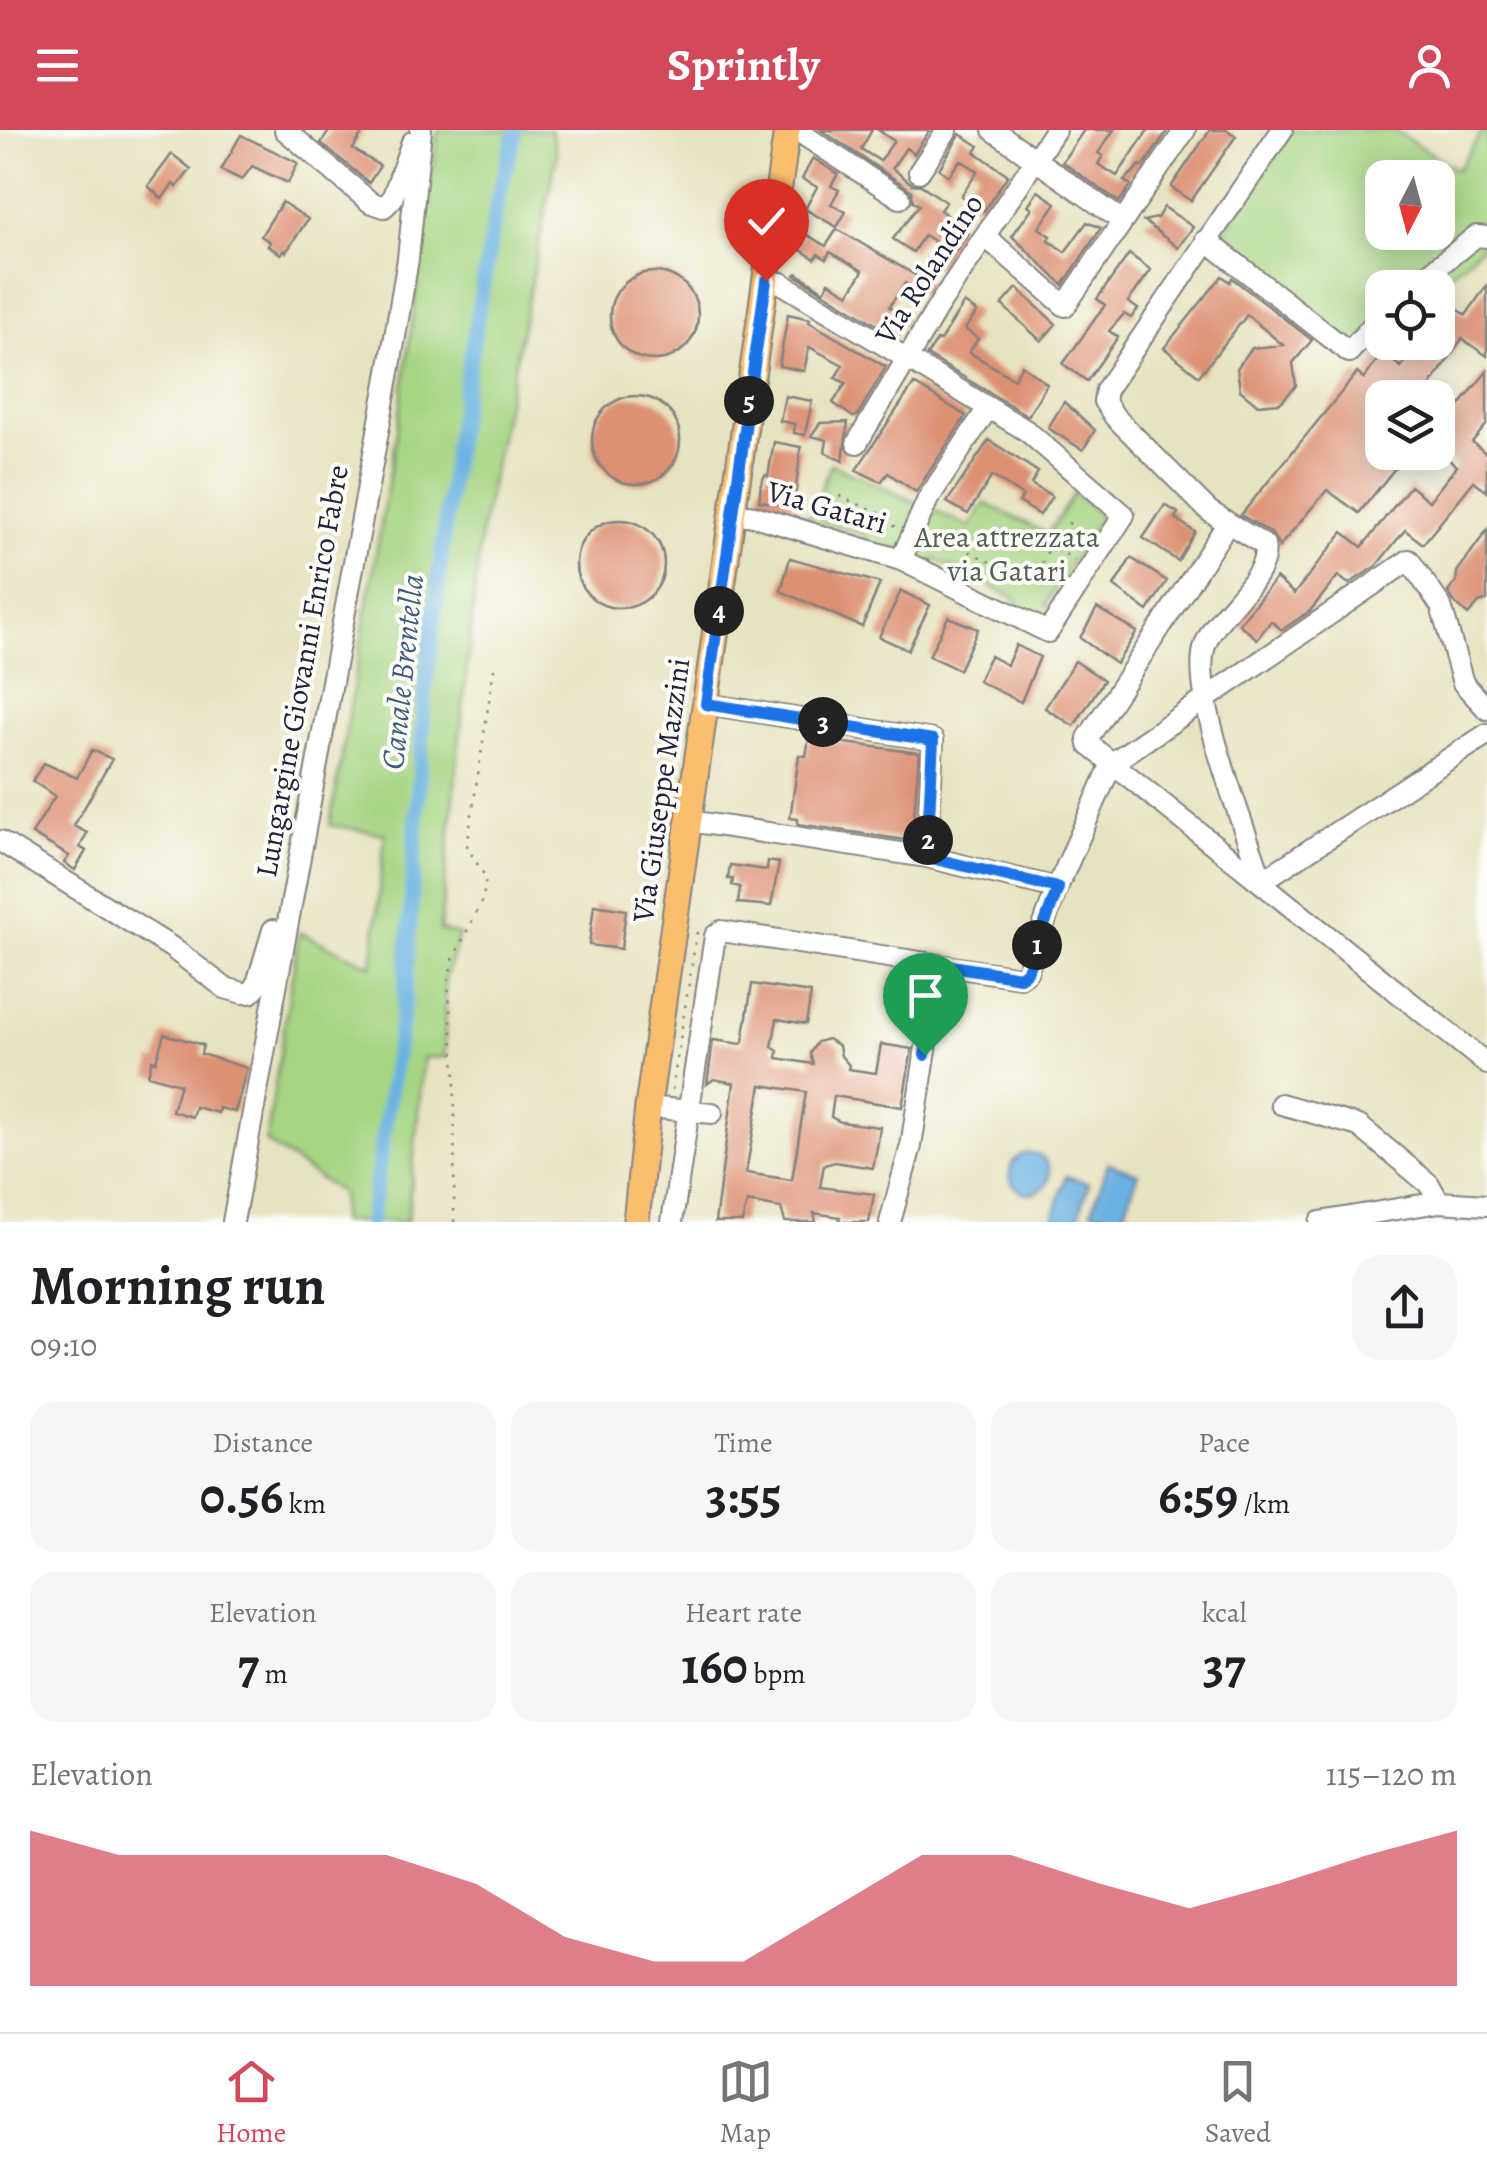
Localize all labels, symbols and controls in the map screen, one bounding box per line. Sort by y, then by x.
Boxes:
text: Sprintly [667,34,820,96]
icon: menu [30,38,85,93]
icon: person [1402,38,1457,93]
north arrow [1365,160,1455,250]
map controls [1365,160,1455,470]
pin [724,179,809,282]
street label: Via Rolandino [865,186,992,353]
icon: check [739,194,794,249]
button: locate [1365,270,1455,360]
pin: 5 [724,376,774,426]
button: layers [1365,380,1455,470]
text: 5 [743,382,755,420]
street label: Lungargine Giovanni Enrico Fabre [246,462,358,880]
street label: Via Gatari [761,471,892,543]
park label: Area attrezzata via Gatari [913,517,1100,591]
water label: Canale Brentella [370,572,434,772]
pin: 4 [694,586,744,636]
text: 4 [712,592,726,630]
street label: Via Giuseppe Mazzini [623,655,699,926]
pin: 3 [798,697,848,747]
text: 3 [817,703,829,741]
pin: 2 [903,815,953,865]
text: 2 [921,821,935,859]
pin: 1 [1012,920,1062,970]
text: 1 [1032,926,1042,964]
pin [883,953,968,1056]
icon: arrive [898,968,953,1023]
text: Morning run [30,1248,325,1323]
button: share [1352,1255,1457,1360]
text: 09:10 [30,1323,97,1367]
text: Distance [213,1424,313,1462]
text: Time [714,1424,773,1462]
text: Pace [1198,1424,1250,1462]
text: 0.56 [200,1462,283,1530]
text: 3:55 [705,1462,782,1530]
text: 6:59 [1158,1462,1238,1530]
text: km [283,1485,326,1523]
text: /km [1238,1485,1290,1523]
text: Elevation [209,1594,317,1632]
text: Heart rate [685,1594,802,1632]
text: kcal [1202,1594,1247,1632]
text: 7 [238,1632,259,1700]
text: 160 [681,1632,748,1700]
text: 37 [1203,1632,1246,1700]
text: m [259,1655,288,1693]
text: bpm [748,1655,806,1693]
text: Elevation [30,1752,153,1796]
text: 115–120 m [1326,1752,1457,1796]
tab: Home [216,2054,286,2152]
tab: Map [718,2054,773,2152]
tab: Saved [1205,2054,1271,2152]

